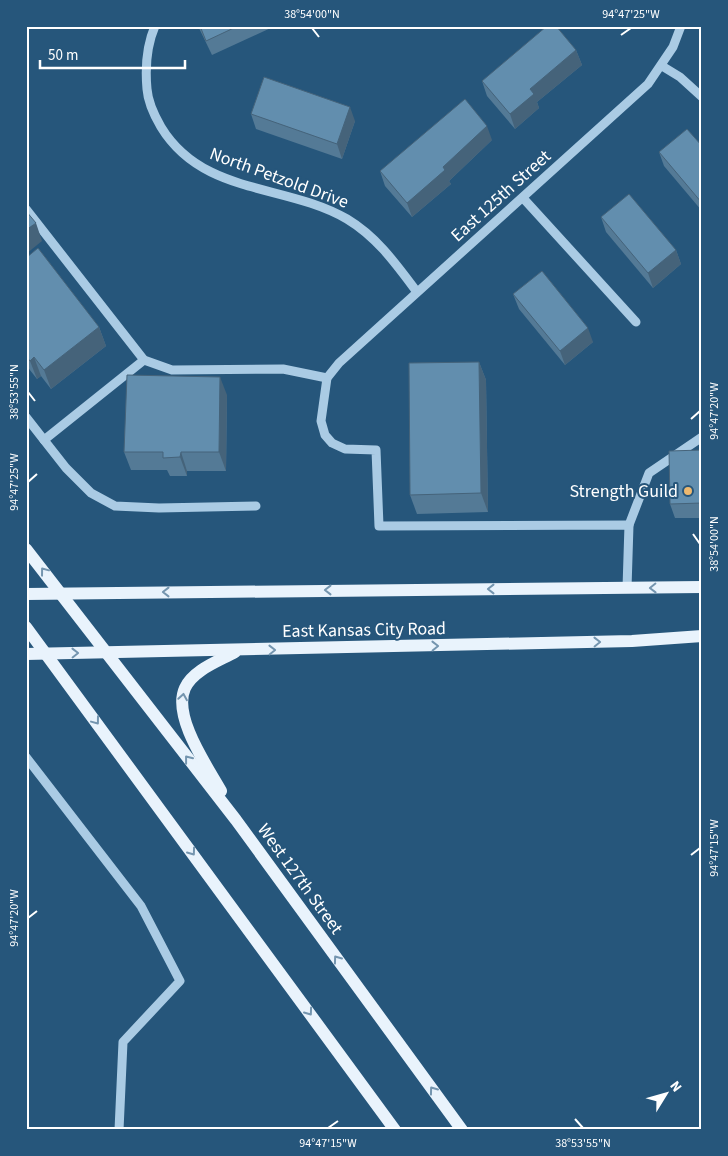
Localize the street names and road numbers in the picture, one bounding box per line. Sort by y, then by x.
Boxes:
street label: North Petzold Drive [206,141,352,215]
street label: East 125th Street [446,144,556,248]
street label: East Kansas City Road [282,616,446,644]
street label: West 127th Street [251,819,349,939]

